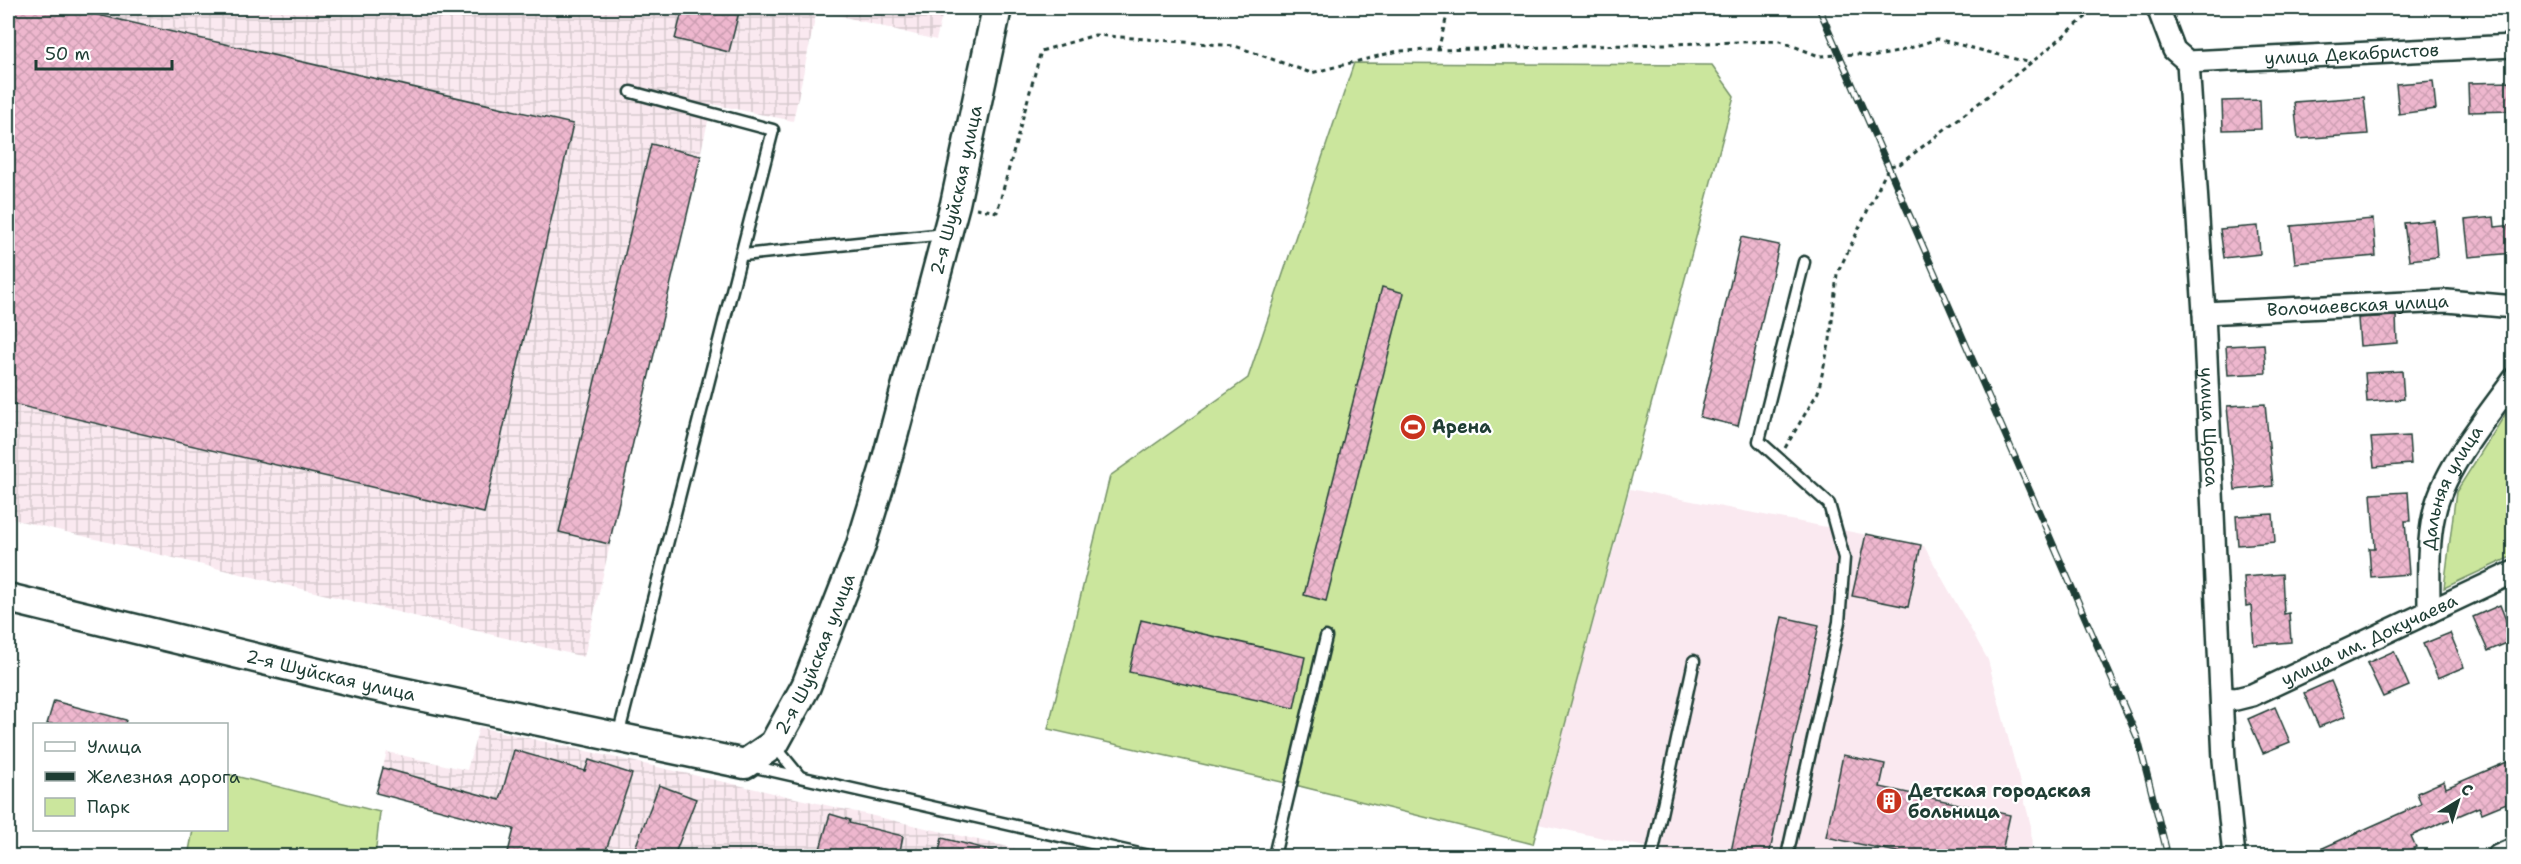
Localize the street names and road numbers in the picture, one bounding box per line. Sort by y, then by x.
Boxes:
street label: улица Декабристов [2264,38,2440,70]
street label: 2-я Шуйская улица [925,103,988,277]
street label: Волочаевская улица [2266,289,2449,322]
street label: улица Щорса [2194,367,2224,487]
street label: Дальняя улица [2417,420,2488,551]
street label: 2-я Шуйская улица [770,570,861,739]
street label: улица им. Докучаева [2277,588,2461,692]
street label: 2-я Шуйская улица [244,644,418,707]

